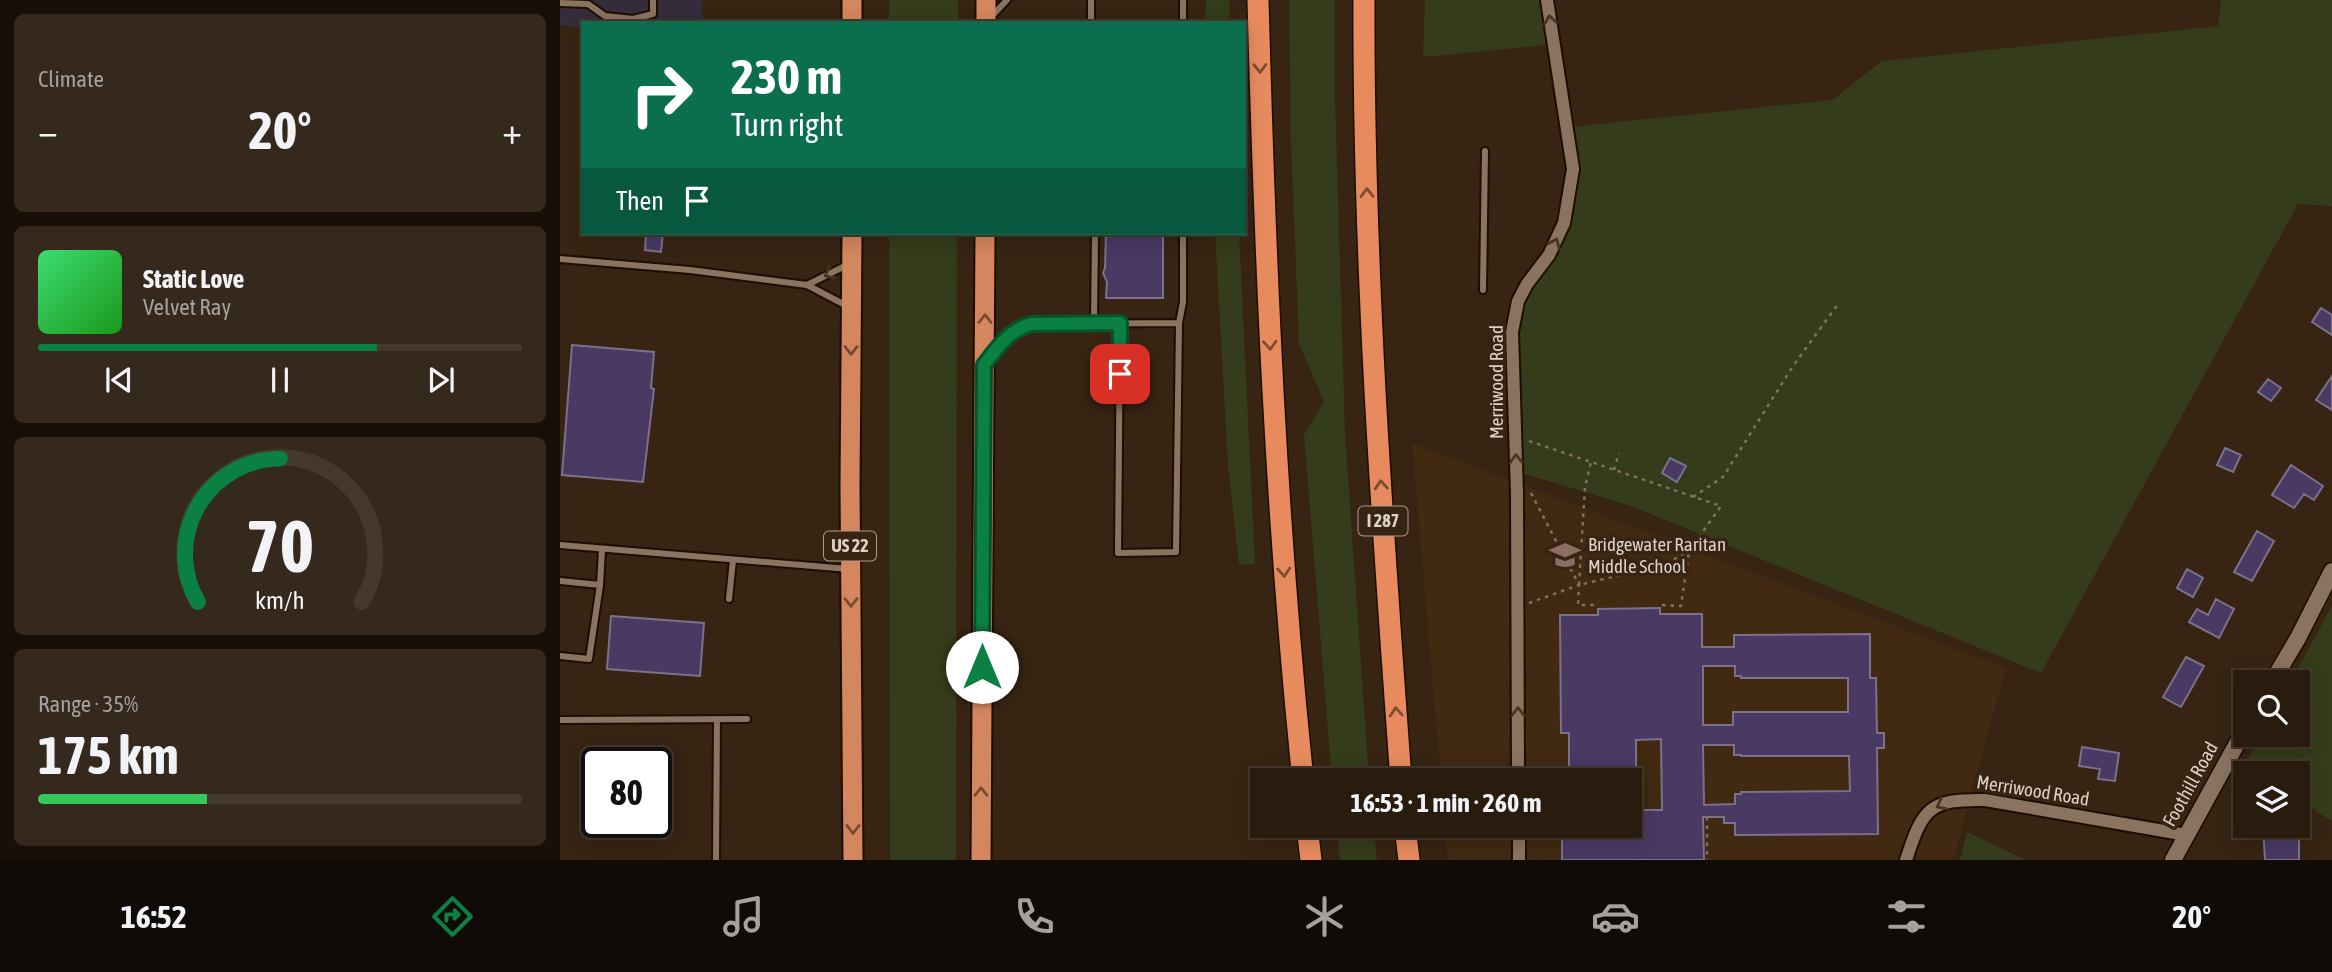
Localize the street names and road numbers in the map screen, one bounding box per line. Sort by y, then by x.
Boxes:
street label: Merriwood Road [1485,325,1507,439]
road number: I 287 [1358,506,1408,536]
road number: US 22 [824,532,876,560]
street label: Foothill Road [2158,738,2222,830]
street label: Merriwood Road [1975,770,2091,810]

